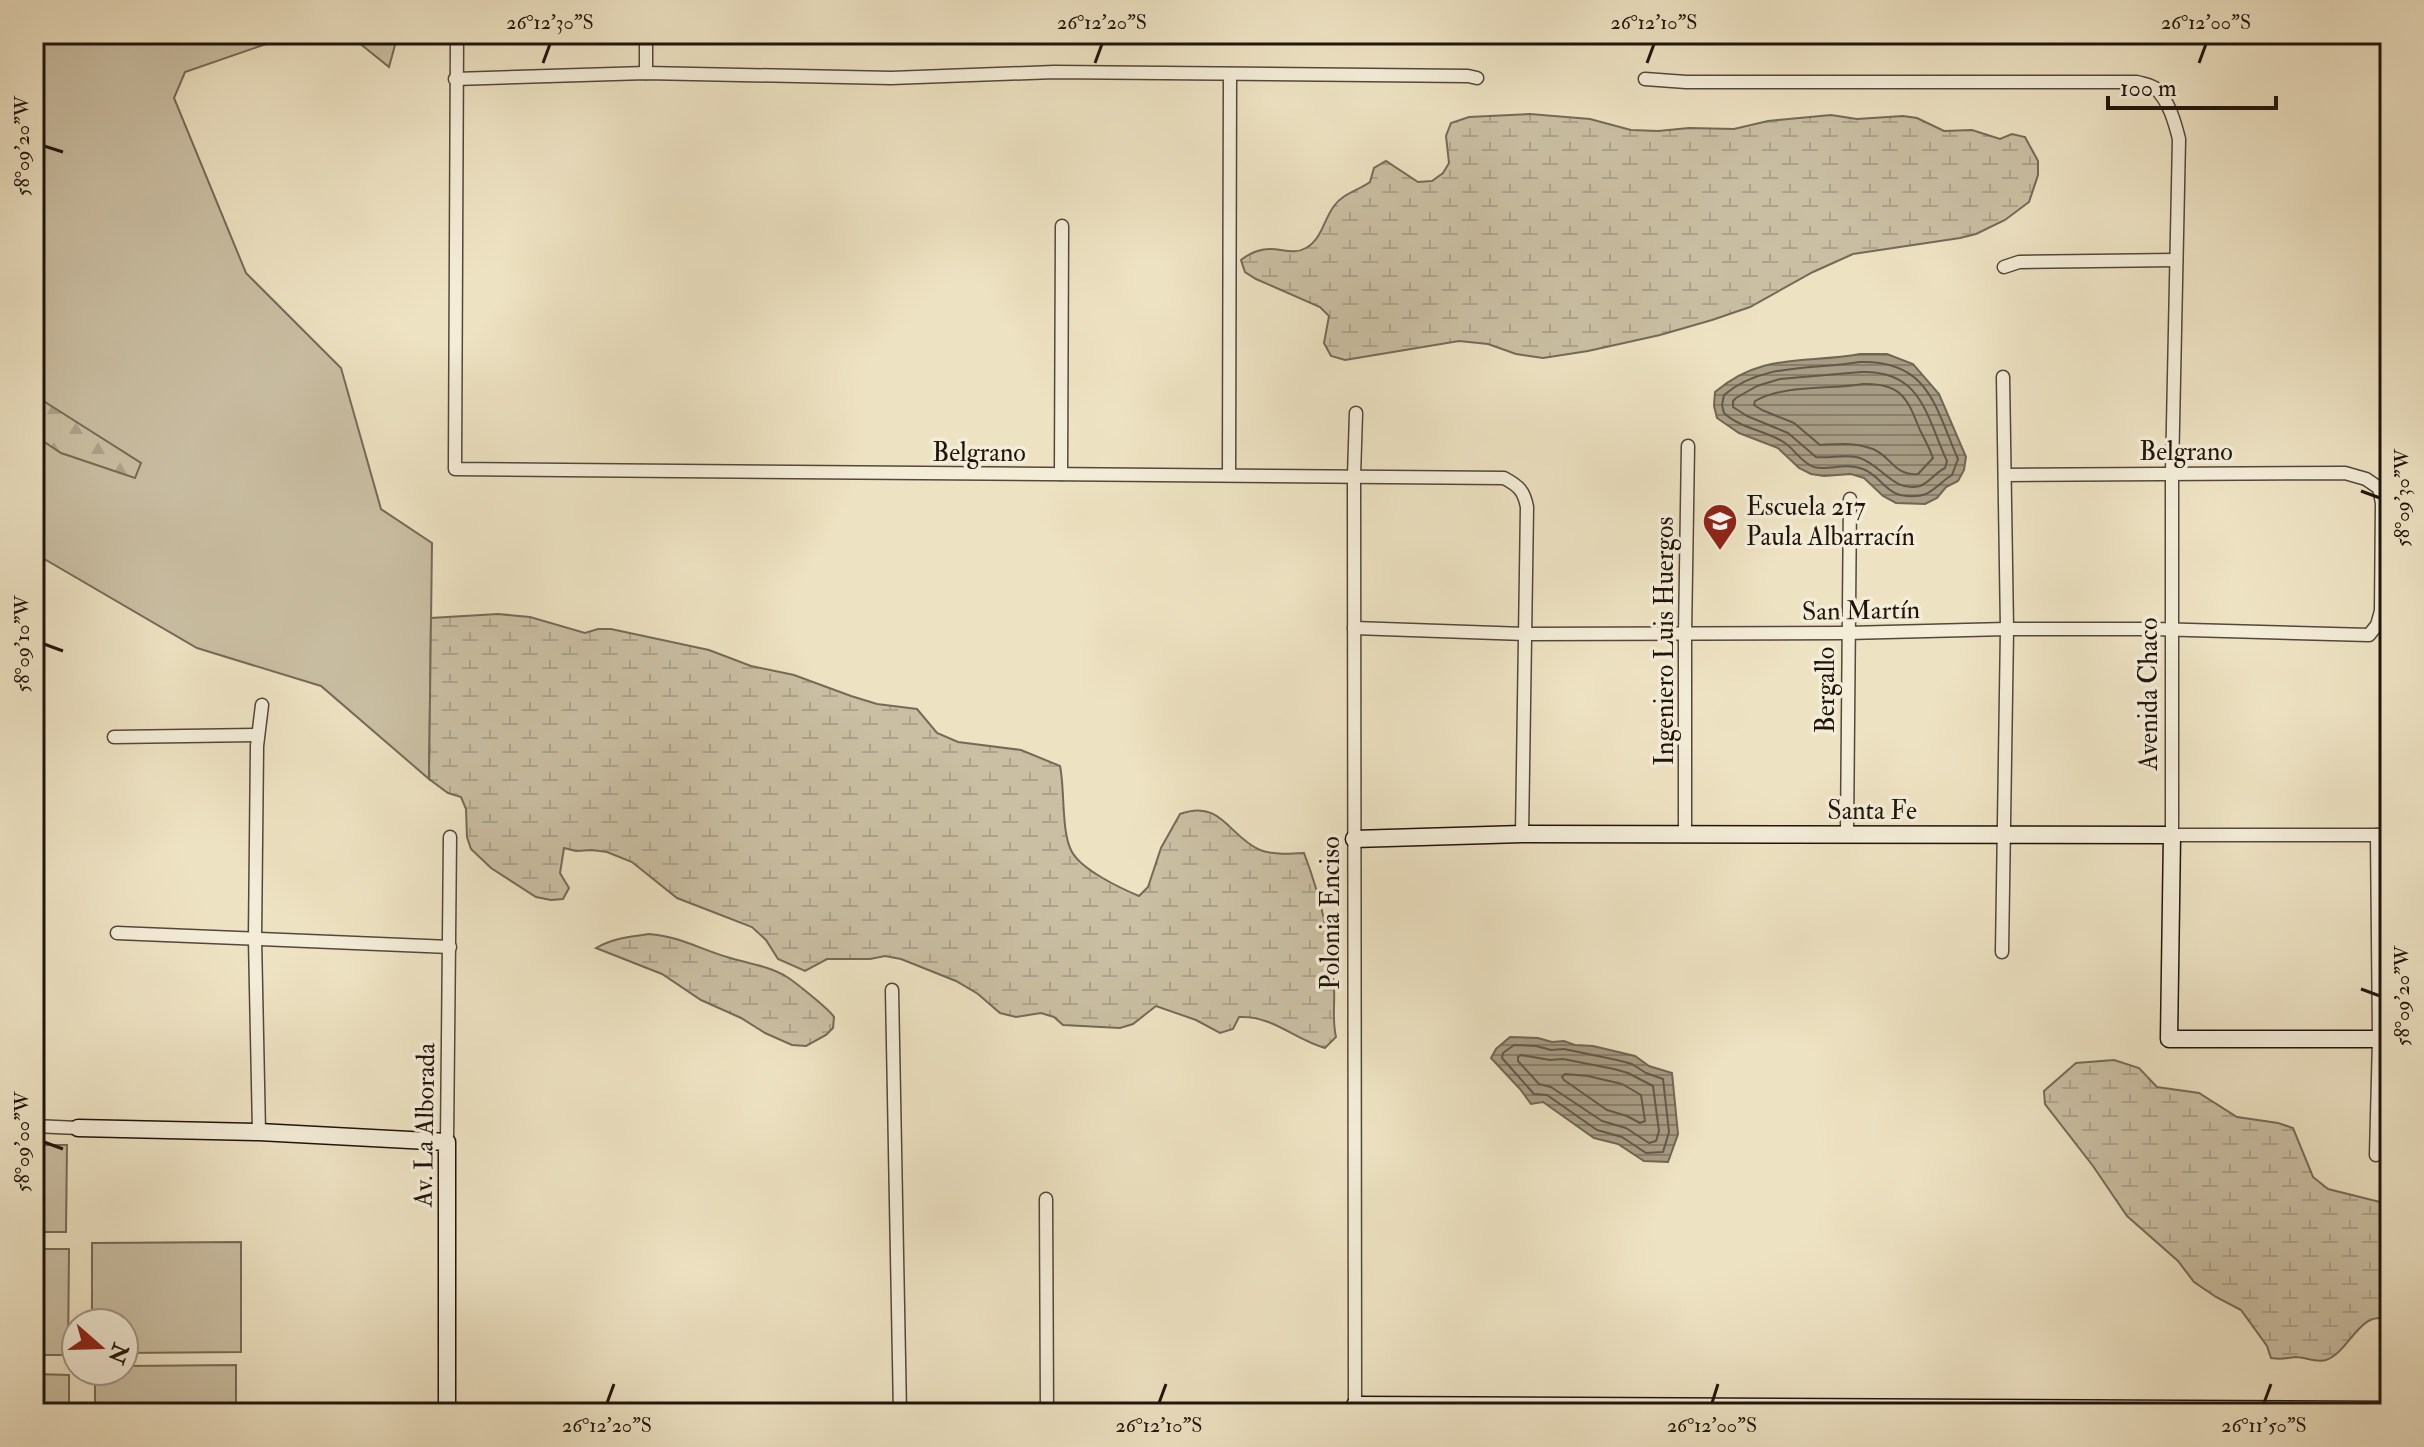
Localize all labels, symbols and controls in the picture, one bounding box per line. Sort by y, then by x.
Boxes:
text: 26°12'30"S [506,10,594,35]
text: 26°12'20"S [1057,10,1147,35]
text: 26°12'10"S [1611,10,1697,35]
text: 26°12'00"S [2161,10,2251,35]
scale bar [2108,60,2276,110]
text: 100 m [2120,73,2177,104]
text: 58°09'20"W [10,95,35,196]
street label: Belgrano [2139,436,2233,468]
street label: Belgrano [932,437,1026,469]
text: 58°09'30"W [2390,448,2415,547]
place label: Escuela 217 Paula Albarracín [1746,491,1915,553]
school or university icon: Escuela 217 Paula Albarracín [1701,502,1739,552]
street label: Ingeniero Luis Huergos [1649,516,1681,766]
street label: San Martín [1802,594,1920,628]
text: 58°09'10"W [10,595,35,693]
street label: Avenida Chaco [2133,617,2165,772]
street label: Bergallo [1810,647,1842,733]
street label: Santa Fe [1827,795,1917,827]
street label: Polonia Enciso [1315,836,1347,990]
text: 58°09'20"W [2390,945,2415,1046]
street label: Av. La Alborada [408,1042,442,1208]
text: 58°09'00"W [10,1091,35,1192]
north arrow [60,1307,140,1387]
text: N [101,1339,135,1368]
text: 26°12'20"S [562,1413,652,1438]
text: 26°12'10"S [1116,1413,1202,1438]
text: 26°12'00"S [1667,1413,1757,1438]
text: 26°11'50"S [2221,1413,2307,1438]

